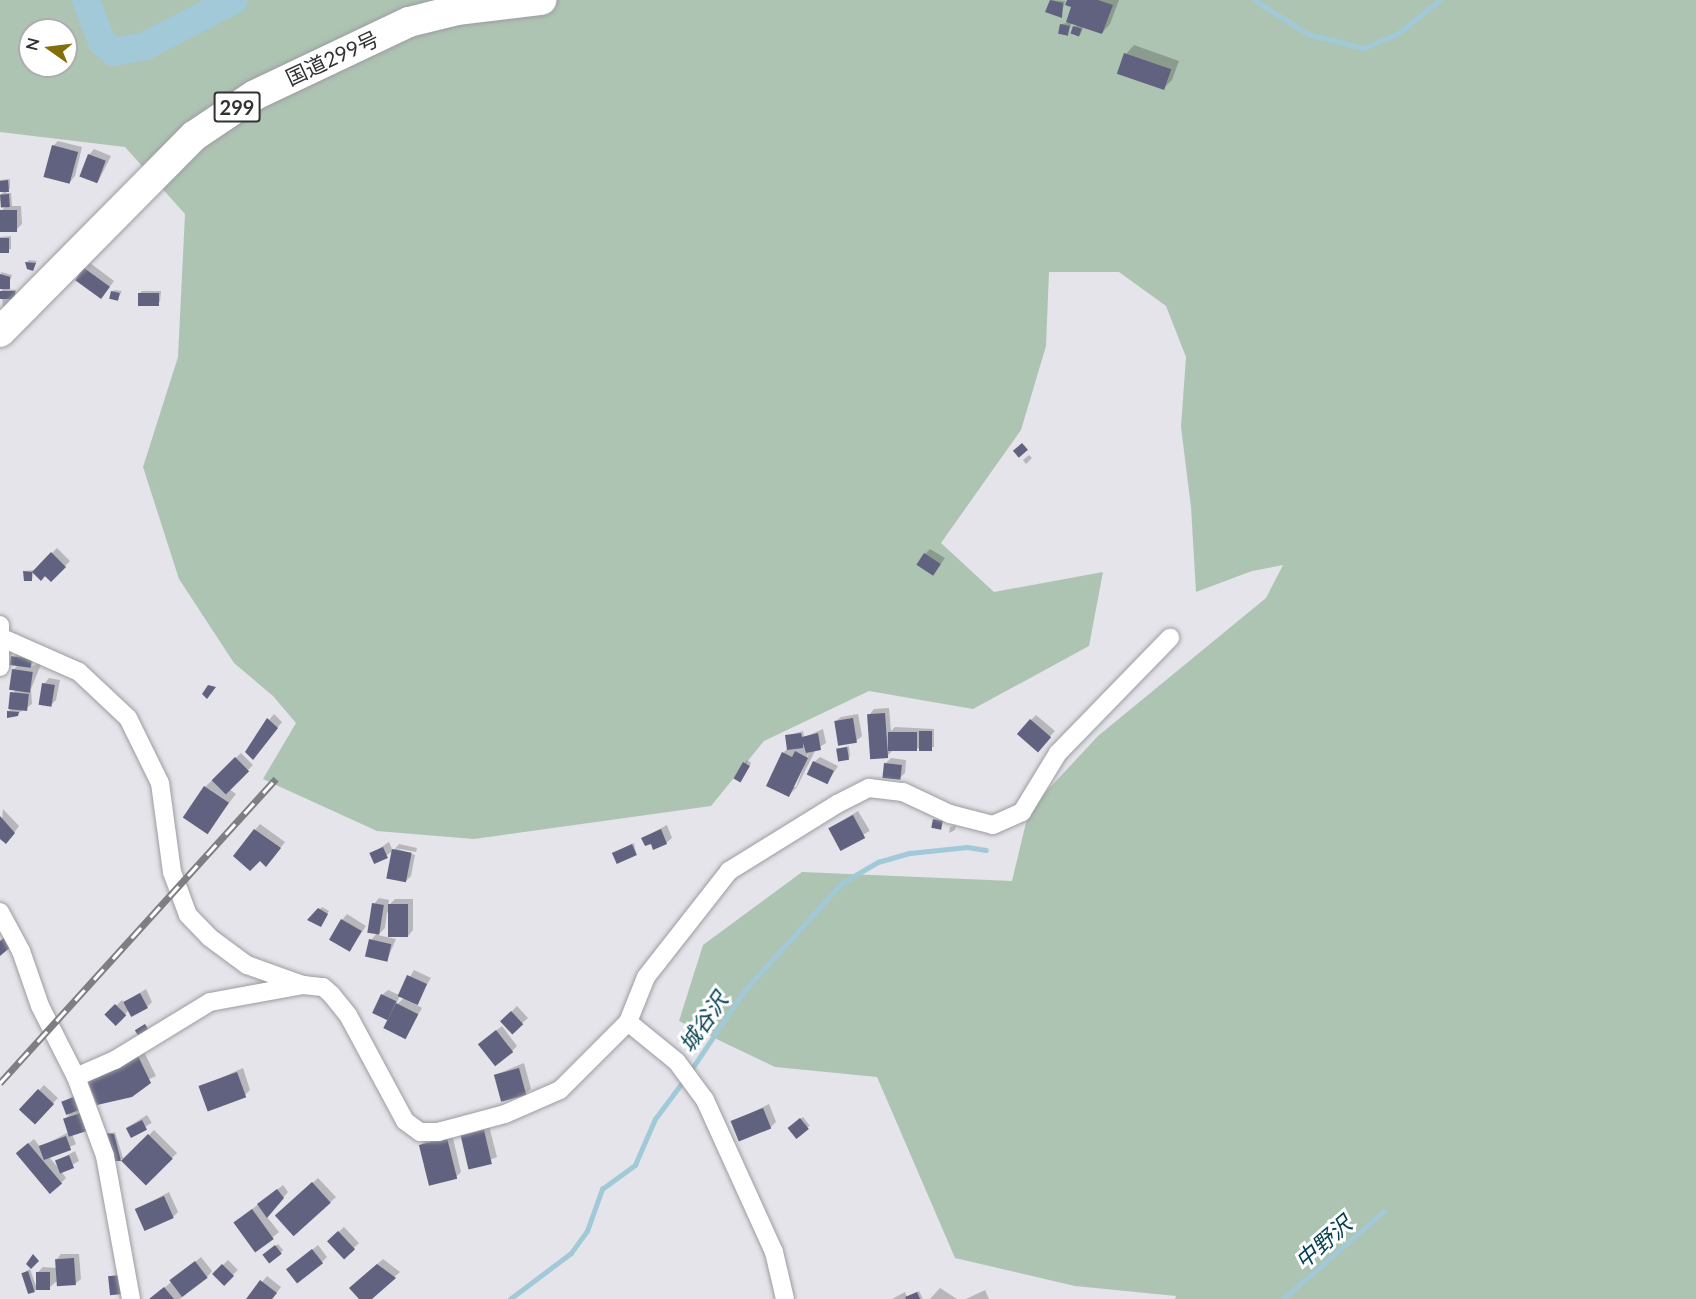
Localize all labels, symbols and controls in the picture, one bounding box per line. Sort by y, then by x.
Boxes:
north arrow [18,18,78,78]
street label: 国道299号 [282,26,382,90]
text: N [21,36,43,52]
road number: 299 [213,90,261,124]
water label: 城谷沢 [673,987,733,1057]
water label: 中野沢 [1289,1210,1357,1274]

